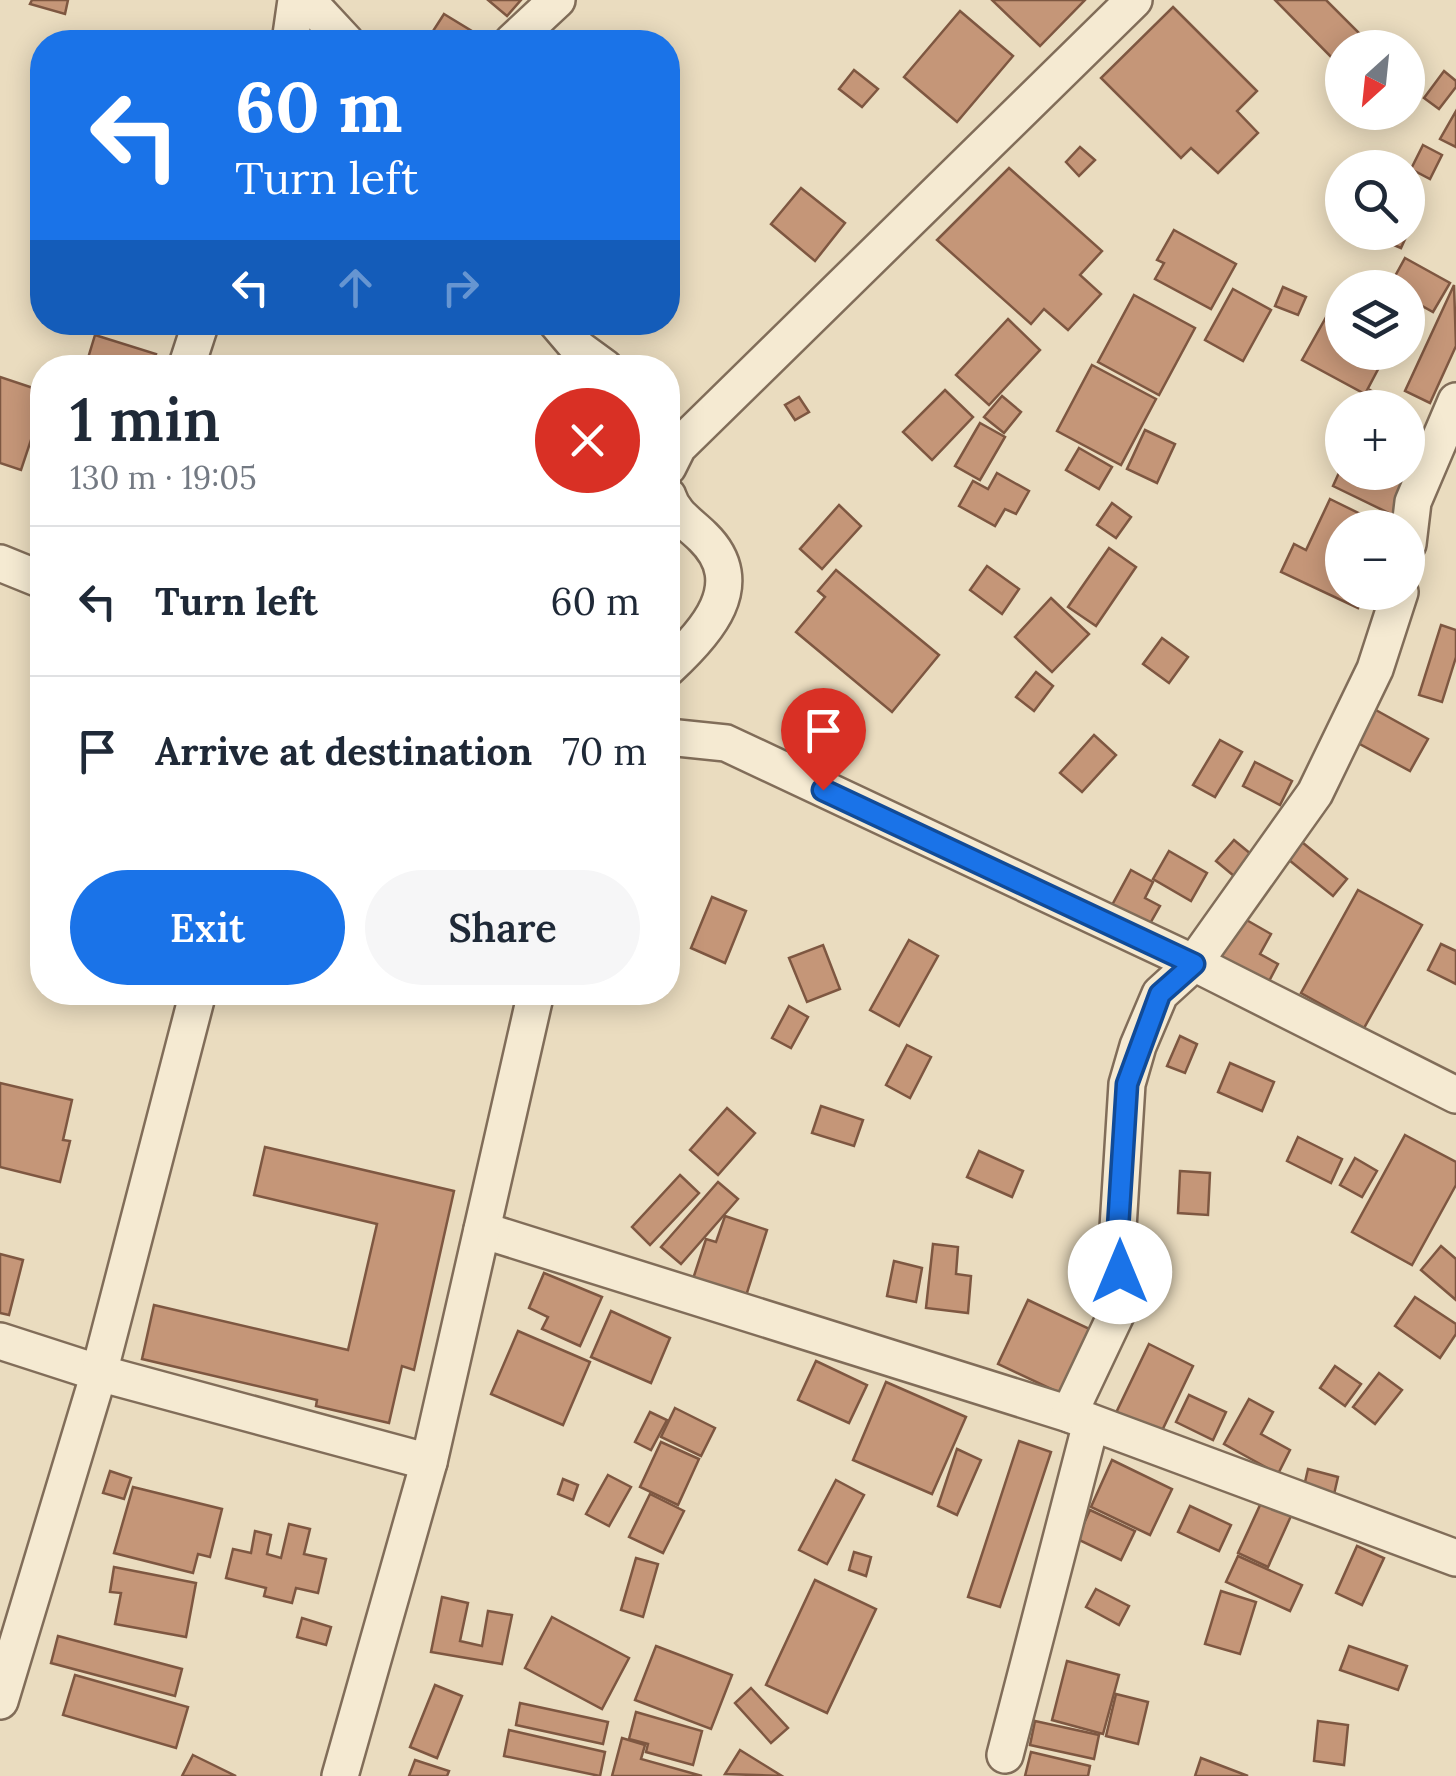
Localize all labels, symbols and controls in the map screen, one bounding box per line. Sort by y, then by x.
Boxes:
north arrow [1325,30,1425,130]
map controls [1325,30,1425,610]
text: 60 m [235,62,403,151]
icon: left [70,70,200,200]
text: Turn left [235,149,418,206]
button: search [1325,150,1425,250]
icon: left [223,260,278,315]
icon: ahead [328,260,383,315]
icon: right [433,260,488,315]
button: layers [1325,270,1425,370]
text: 1 min [70,381,220,457]
button: close [535,388,640,493]
button: + [1325,390,1425,490]
text: 130 m · 19:05 [70,457,257,498]
button: − [1325,510,1425,610]
icon: left [70,574,125,629]
text: Turn left [155,577,318,625]
text: 60 m [550,577,640,625]
pin [781,688,866,791]
icon: arrive [796,703,851,758]
icon: arrive [70,724,125,779]
text: Arrive at destination [155,727,532,775]
text: 70 m [562,727,647,775]
button: Exit [70,870,345,985]
button: Share [365,870,640,985]
position arrow [1068,1220,1172,1324]

